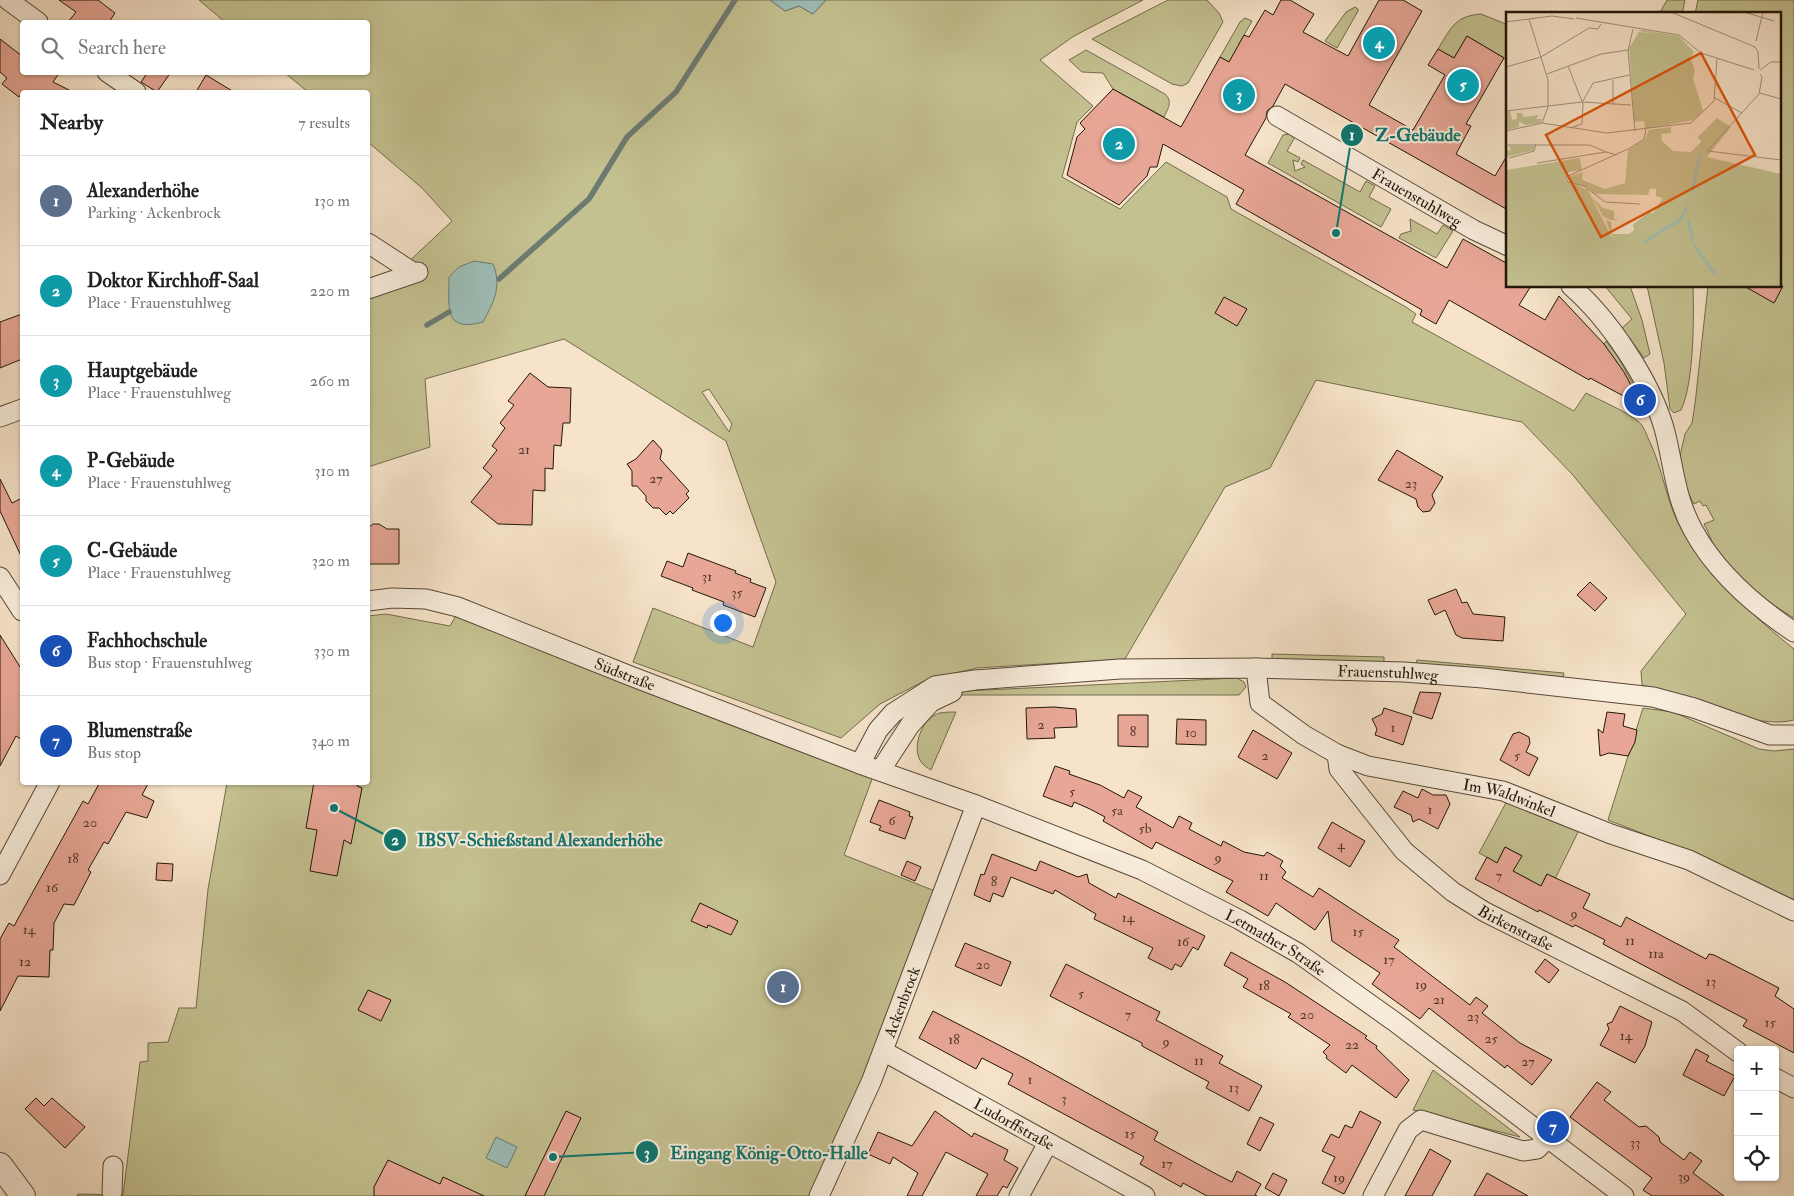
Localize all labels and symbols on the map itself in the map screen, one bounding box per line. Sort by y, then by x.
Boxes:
inset map [1506,12,1782,288]
pin: 4 [1363,24,1395,62]
pin: 5 [1447,66,1479,104]
pin: 3 [1223,76,1255,114]
callout: Z-Gebäude [1340,119,1471,152]
text: Z-Gebäude [1375,124,1461,147]
pin: 2 [1103,125,1135,163]
text: 1 [1349,126,1355,145]
street label: Frauenstuhlweg [1368,164,1466,233]
pin: 6 [1624,381,1656,419]
house number: 21 [518,441,530,458]
house number: 27 [649,470,663,487]
house number: 23 [1405,475,1417,492]
house number: 31 [702,568,712,585]
house number: 35 [731,584,744,601]
your location [710,610,736,636]
street label: Südstraße [591,654,658,696]
street label: Frauenstuhlweg [1337,661,1440,686]
house number: 2 [1037,716,1045,733]
house number: 1 [1391,719,1396,736]
house number: 8 [1130,723,1137,740]
house number: 10 [1185,724,1197,741]
house number: 2 [1261,747,1269,764]
house number: 5 [1514,747,1521,764]
street label: Im Waldwinkel [1461,775,1558,822]
house number: 5 [1069,783,1076,800]
house number: 1 [1428,801,1433,818]
house number: 5a [1111,802,1123,819]
house number: 6 [888,812,896,829]
house number: 20 [83,814,97,831]
house number: 5b [1138,820,1152,837]
callout: IBSV-Schießstand Alexanderhöhe [383,824,673,857]
text: IBSV-Schießstand Alexanderhöhe [417,829,663,852]
text: 2 [391,831,399,850]
house number: 4 [1337,836,1346,853]
house number: 9 [1213,849,1222,866]
house number: 18 [67,850,79,867]
house number: 11 [1259,867,1269,884]
house number: 7 [1496,867,1503,884]
house number: 8 [991,873,998,890]
house number: 16 [46,879,59,896]
street label: Birkenstraße [1474,901,1557,956]
street label: Letmather Straße [1222,905,1330,981]
house number: 9 [1569,905,1578,922]
house number: 14 [1122,909,1136,926]
house number: 14 [23,921,37,938]
house number: 15 [1352,923,1364,940]
house number: 11 [1625,932,1635,949]
house number: 16 [1177,933,1190,950]
house number: 11a [1648,945,1664,962]
house number: 17 [1383,951,1395,968]
house number: 12 [19,953,31,970]
house number: 20 [976,956,990,973]
street label: Ackenbrock [879,964,925,1042]
pin: 1 [767,968,799,1006]
house number: 13 [1706,973,1716,990]
house number: 19 [1415,976,1427,993]
house number: 18 [1258,977,1270,994]
house number: 5 [1078,985,1085,1002]
house number: 21 [1433,991,1445,1008]
house number: 7 [1125,1006,1132,1023]
house number: 20 [1300,1006,1314,1023]
house number: 23 [1467,1008,1479,1025]
house number: 15 [1764,1014,1776,1031]
house number: 14 [1620,1027,1634,1044]
house number: 25 [1484,1030,1498,1047]
house number: 18 [948,1031,960,1048]
house number: 9 [1161,1033,1170,1050]
house number: 22 [1345,1036,1359,1053]
house number: 11 [1194,1052,1204,1069]
house number: 27 [1521,1053,1535,1070]
house number: 1 [1028,1071,1033,1088]
house number: 13 [1229,1079,1239,1096]
house number: 3 [1061,1090,1067,1107]
street label: Ludorffstraße [970,1094,1058,1155]
pin: 7 [1537,1108,1569,1146]
house number: 15 [1124,1125,1136,1142]
house number: 33 [1630,1134,1640,1151]
callout: Eingang König-Otto-Halle [635,1136,878,1169]
text: Eingang König-Otto-Halle [670,1142,869,1165]
text: 3 [644,1144,650,1163]
house number: 17 [1161,1155,1173,1172]
house number: 39 [1678,1168,1690,1185]
house number: 19 [1333,1169,1345,1186]

